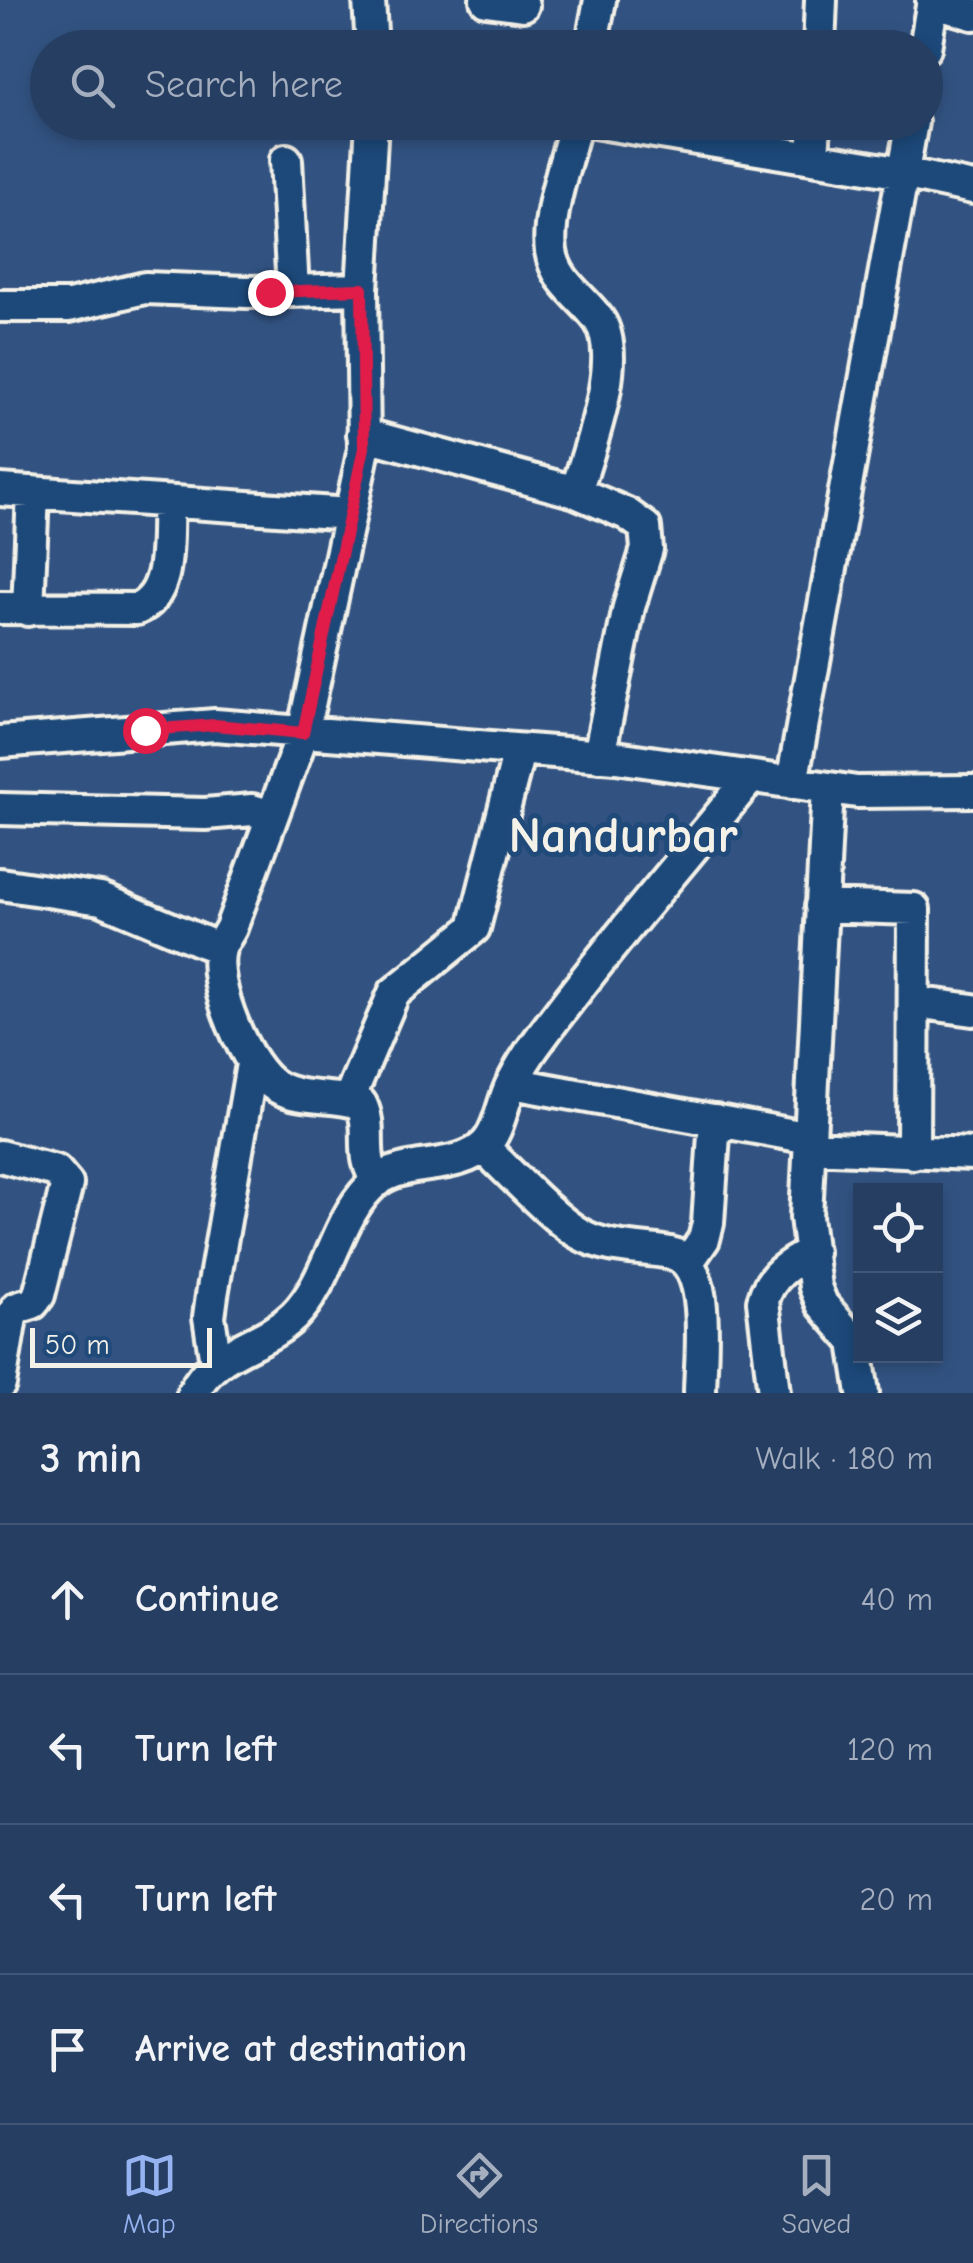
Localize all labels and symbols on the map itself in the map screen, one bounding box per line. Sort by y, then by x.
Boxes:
route end [248,270,294,316]
route start [123,708,169,754]
district label: Nandurbar [508,807,738,865]
scale bar [30,1323,212,1368]

